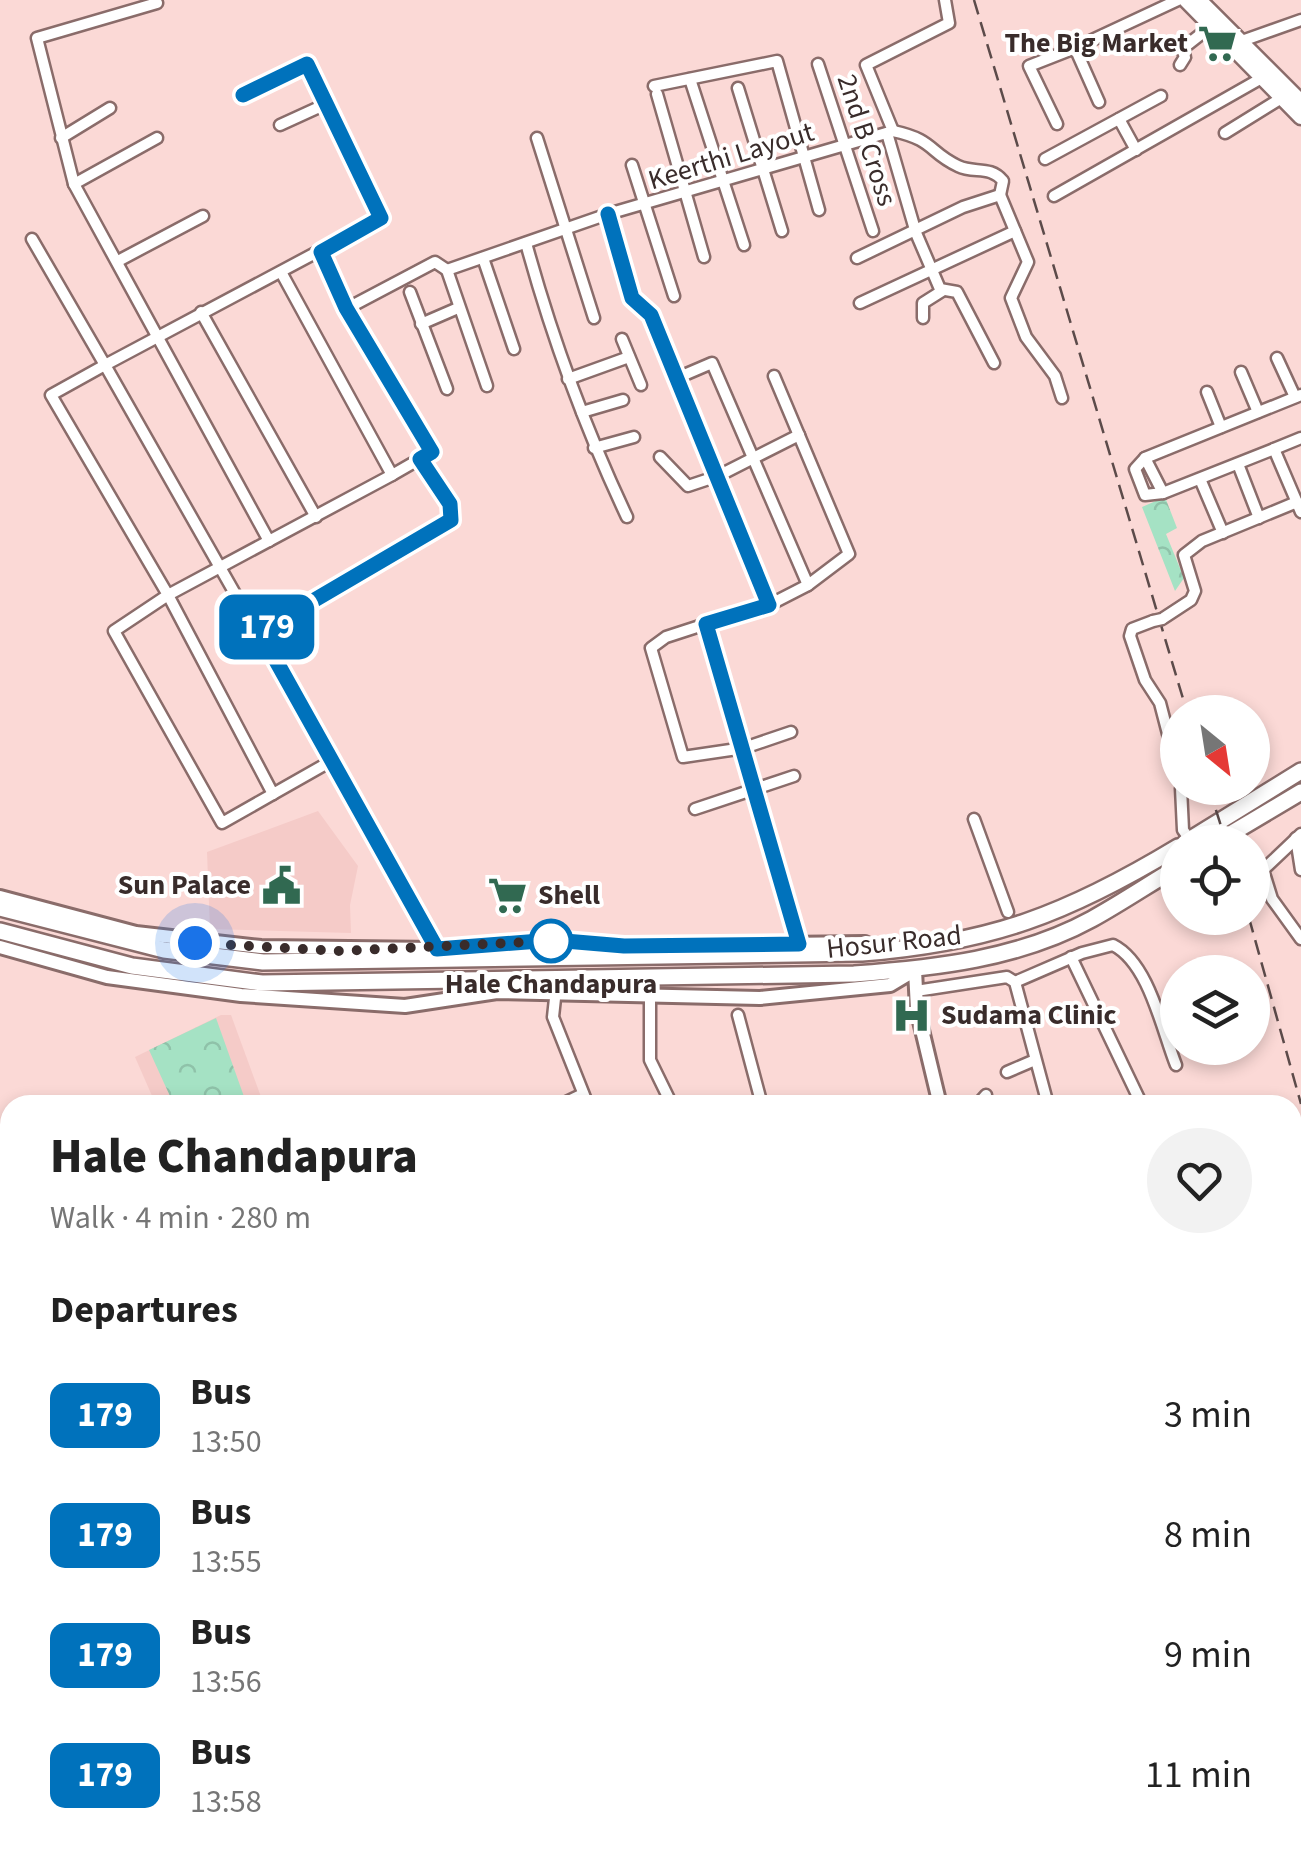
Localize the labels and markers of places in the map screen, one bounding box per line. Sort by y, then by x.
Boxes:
supermarket icon: The Big Market [1197,22,1239,64]
place label: The Big Market [1004,23,1188,63]
public building icon: Sun Palace [260,864,302,906]
place label: Sun Palace [118,865,251,905]
supermarket icon: Shell [487,874,529,916]
place label: Shell [538,875,600,915]
marker: Hale Chandapura [530,920,572,962]
place label: Hale Chandapura [445,964,657,1004]
hospital icon: Sudama Clinic [890,994,932,1036]
place label: Sudama Clinic [941,995,1117,1035]

